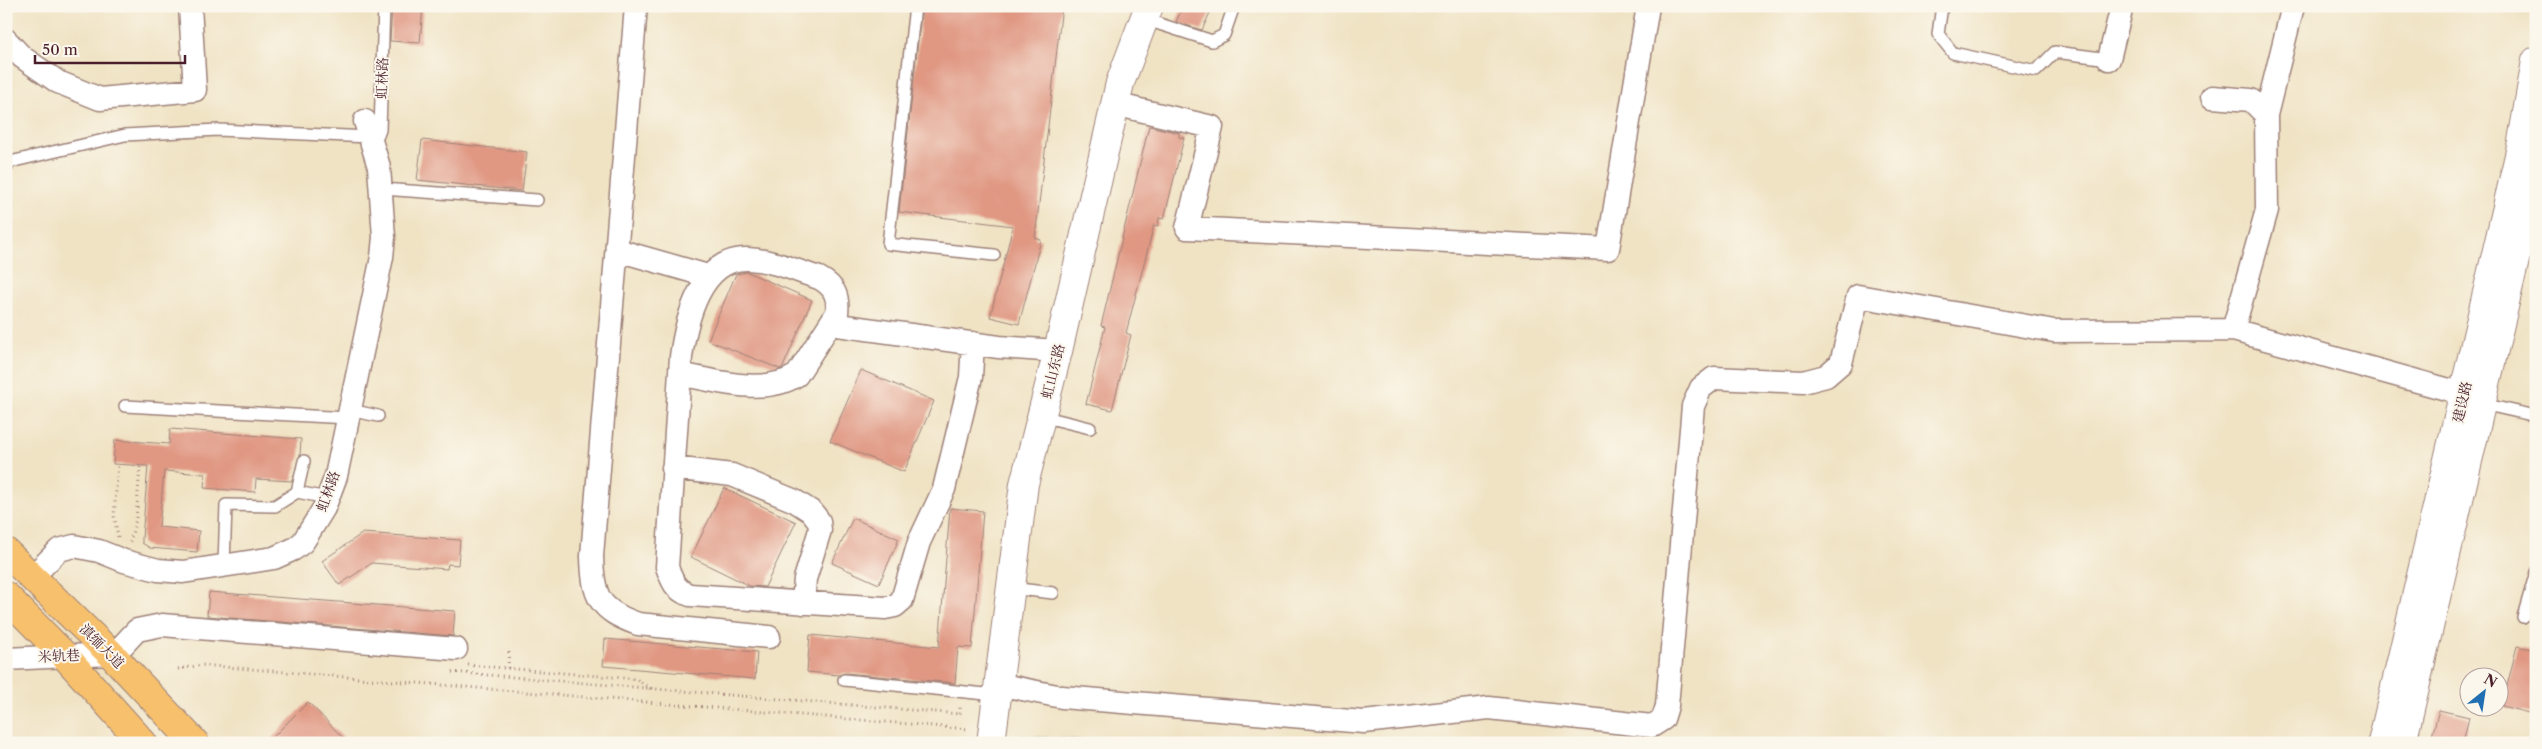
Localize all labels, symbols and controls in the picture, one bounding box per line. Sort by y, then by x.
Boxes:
scale bar [35,32,185,64]
text: 50 m [42,40,78,59]
street label: 虹林路 [372,57,392,99]
street label: 虹山东路 [1037,342,1069,400]
street label: 建设路 [2449,380,2475,424]
street label: 虹林路 [312,468,344,514]
street label: 滇缅大道 [76,620,128,672]
street label: 米轨巷 [38,646,80,666]
north arrow [2460,666,2510,716]
text: N [2481,670,2500,692]

